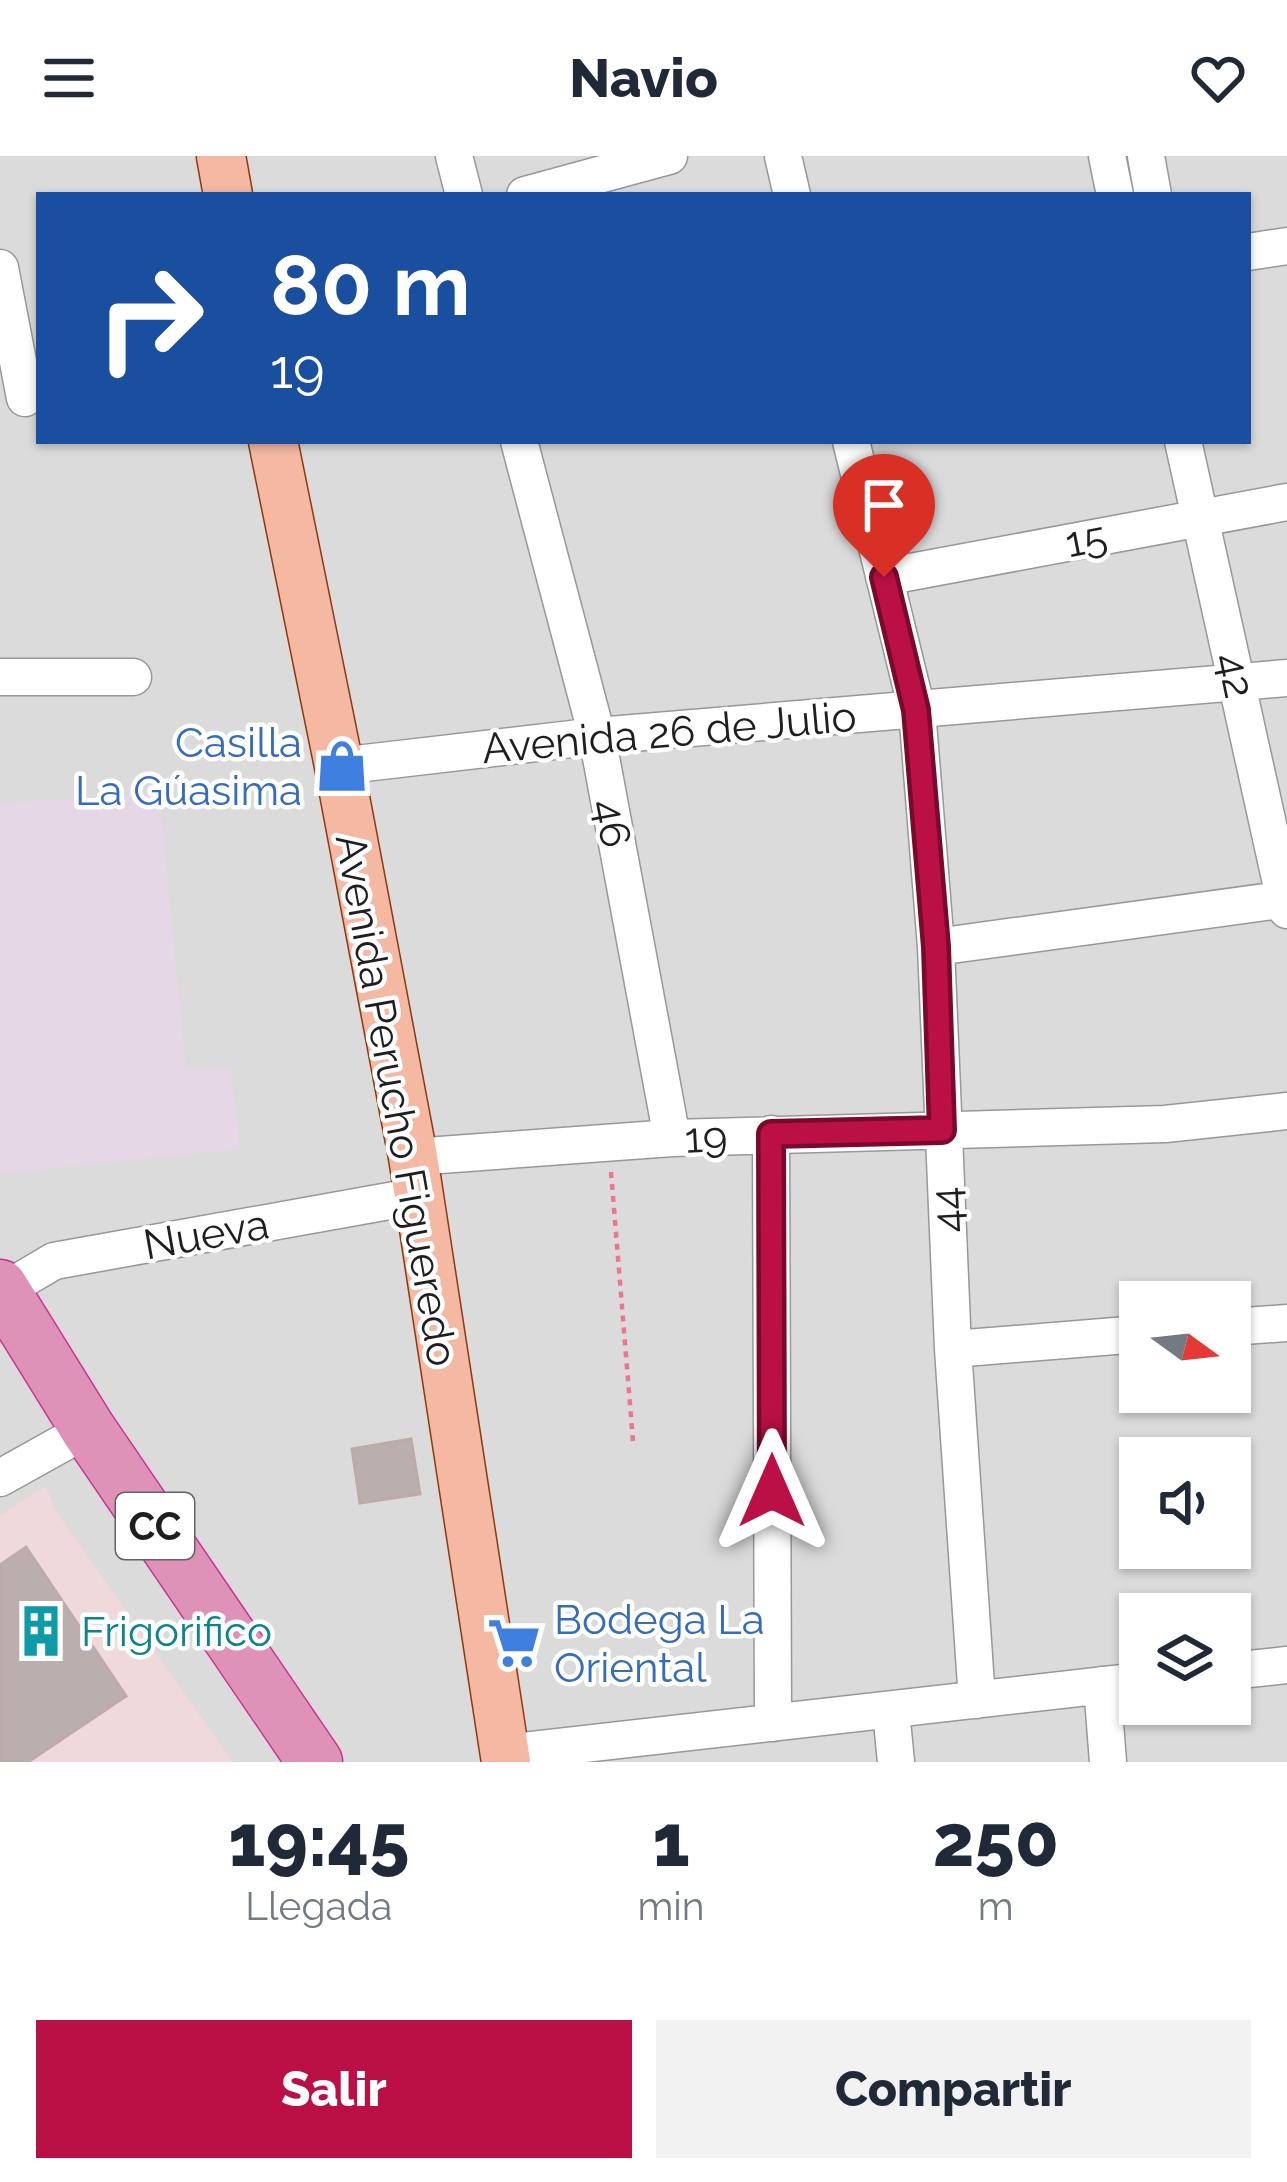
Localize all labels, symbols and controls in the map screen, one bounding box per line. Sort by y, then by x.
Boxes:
icon: menu [36,45,102,111]
icon: heart [1185,45,1251,111]
text: Navio [569,46,718,110]
text: 80 m [270,236,471,335]
icon: right [72,240,228,396]
text: 19 [270,337,325,401]
pin [833,454,935,577]
icon: arrive [851,472,917,538]
street label: 15 [1061,512,1111,567]
street label: 42 [1207,648,1264,702]
street label: Avenida 26 de Julio [480,692,858,773]
place label: Casilla La Gúasima [75,718,302,815]
shop icon: Casilla La Gúasima [313,737,371,795]
street label: 46 [584,795,641,851]
street label: Avenida Perucho Figueredo [326,830,467,1370]
street label: 19 [683,1112,729,1163]
street label: 44 [921,1186,972,1234]
street label: Nueva [140,1199,272,1270]
north arrow [1119,1281,1251,1413]
map controls [1119,1281,1251,1725]
position arrow [709,1428,835,1554]
button: sound [1119,1437,1251,1569]
road number: CC [116,1493,194,1559]
button: layers [1119,1593,1251,1725]
place label: Bodega La Oriental [554,1595,765,1692]
building icon: Frigorifico [12,1602,70,1660]
place label: Frigorifico [81,1607,272,1656]
supermarket icon: Bodega La Oriental [485,1614,543,1672]
text: 19:45 [228,1798,409,1883]
text: 1 [652,1798,690,1883]
text: 250 [933,1798,1059,1883]
text: Llegada [245,1883,392,1929]
text: min [637,1883,705,1929]
text: m [978,1883,1014,1929]
button: Salir [36,2020,632,2158]
button: Compartir [656,2020,1251,2158]

